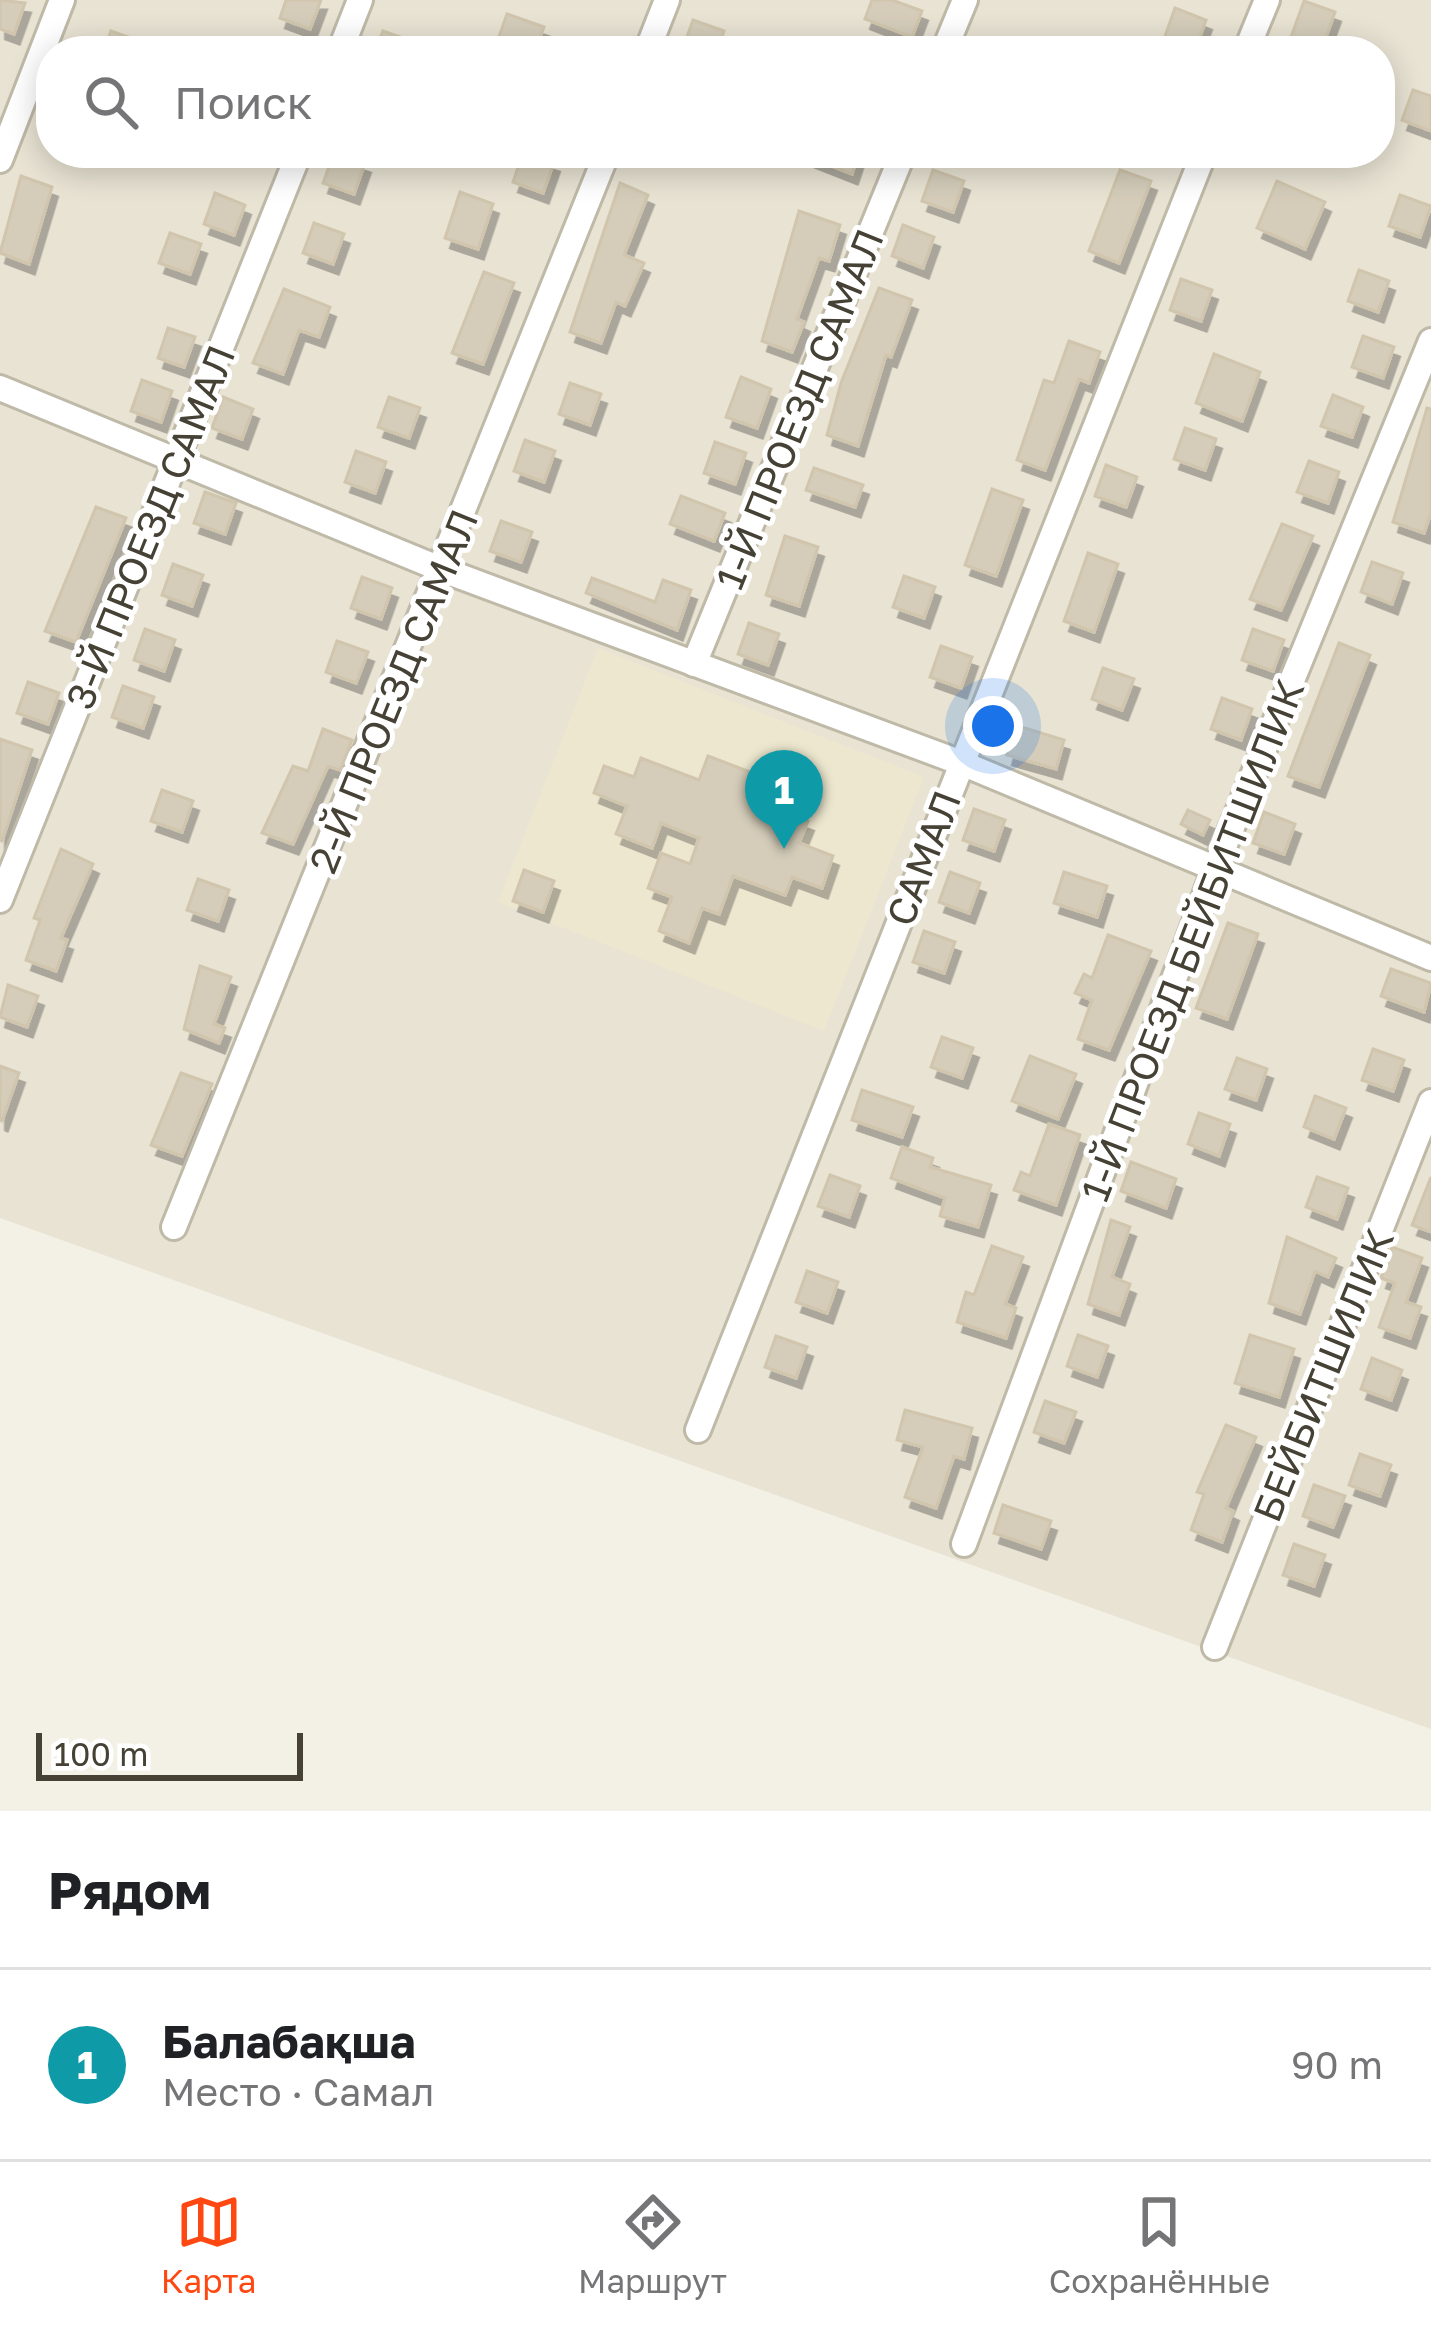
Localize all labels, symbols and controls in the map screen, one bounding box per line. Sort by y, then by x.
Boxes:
search box [36,36,1395,168]
icon: search [78,69,144,135]
text: Поиск [174,75,313,129]
street label: 1-Й ПРОЕЗД САМАЛ [705,222,893,596]
street label: 3-Й ПРОЕЗД САМАЛ [56,338,244,716]
street label: 2-Й ПРОЕЗД САМАЛ [299,503,487,879]
street label: 1-Й ПРОЕЗД БЕЙБИТШИЛИК [1071,673,1313,1207]
your location [963,696,1023,756]
pin: 1 [745,750,823,849]
street label: САМАЛ [876,784,970,932]
street label: БЕЙБИТШИЛИК [1243,1222,1403,1528]
scale bar [36,1727,303,1780]
text: 100 m [54,1734,148,1773]
text: Рядом [48,1859,211,1920]
text: Балабақша [162,2014,416,2068]
text: 1 [77,2041,97,2088]
text: 90 m [1291,2041,1383,2088]
text: Место · Самал [162,2068,434,2115]
tab: Карта [161,2189,256,2300]
tab: Маршрут [578,2189,727,2300]
tab: Сохранённые [1049,2189,1270,2300]

